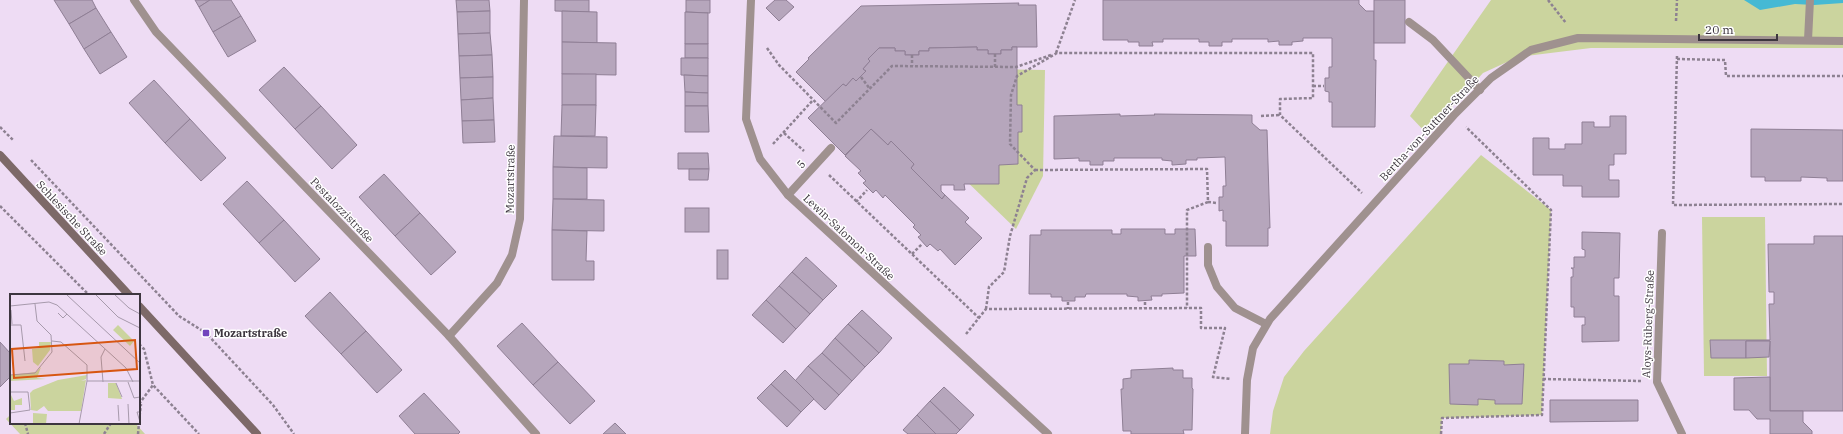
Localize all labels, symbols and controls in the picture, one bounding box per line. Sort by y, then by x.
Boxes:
scale bar [1699,16,1777,42]
text: 20 m [1705,22,1734,37]
street label: Bertha-von-Suttner-Straße [1376,72,1482,184]
street label: Mozartstraße [502,144,518,214]
street label: 5 [794,157,808,171]
street label: Pestalozzistraße [308,175,377,245]
street label: Schlesische Straße [34,178,110,259]
street label: Lewin-Salomon-Straße [801,191,898,283]
street label: Aloys-Rüberg-Straße [1639,270,1657,378]
inset map [10,294,140,424]
place label: Mozartstraße [214,326,287,340]
marker: Mozartstraße [201,328,211,338]

